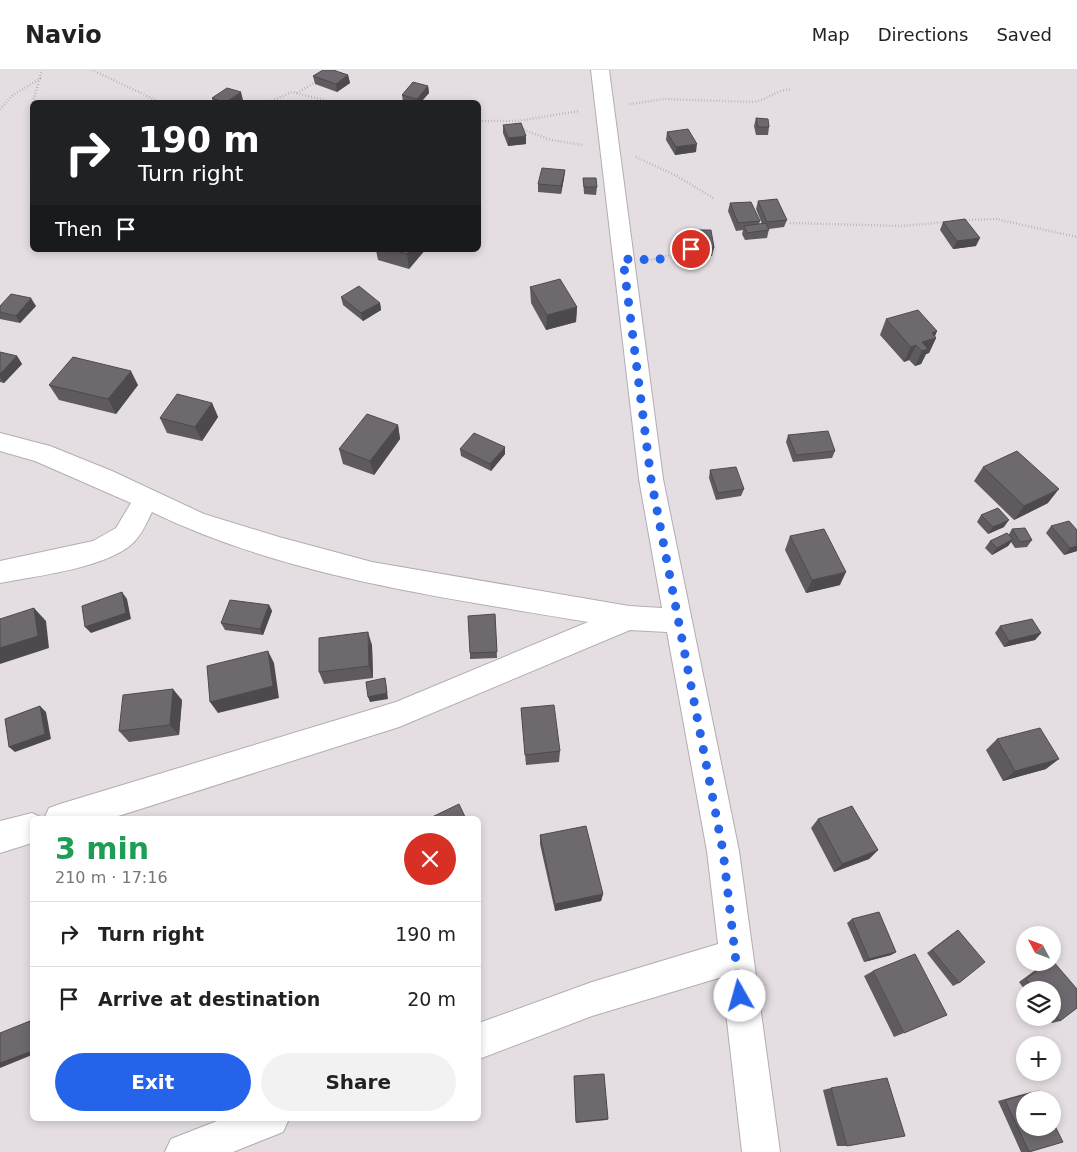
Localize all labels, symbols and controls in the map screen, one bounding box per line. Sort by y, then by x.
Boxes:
text: Navio [25,21,102,49]
text: Map [812,24,850,45]
text: Directions [878,24,968,45]
text: Saved [996,24,1052,45]
icon: right [55,120,120,185]
text: 190 m [138,120,260,160]
text: Turn right [138,161,243,186]
icon: arrive [112,215,140,243]
text: Then [55,218,102,240]
pin [670,228,712,270]
icon: arrive [677,235,705,263]
text: 3 min [55,831,149,866]
button: close [404,833,456,885]
text: 210 m · 17:16 [55,868,168,887]
icon: right [55,920,83,948]
text: Turn right [98,923,204,945]
text: 190 m [395,923,456,945]
north arrow [1016,926,1061,971]
map controls [1016,926,1061,1136]
position arrow [713,969,765,1021]
button: layers [1016,981,1061,1026]
icon: arrive [55,985,83,1013]
text: Arrive at destination [98,988,320,1010]
text: 20 m [407,988,456,1010]
button: + [1016,1036,1061,1081]
button: Exit [55,1053,251,1111]
button: Share [261,1053,456,1111]
button: − [1016,1091,1061,1136]

